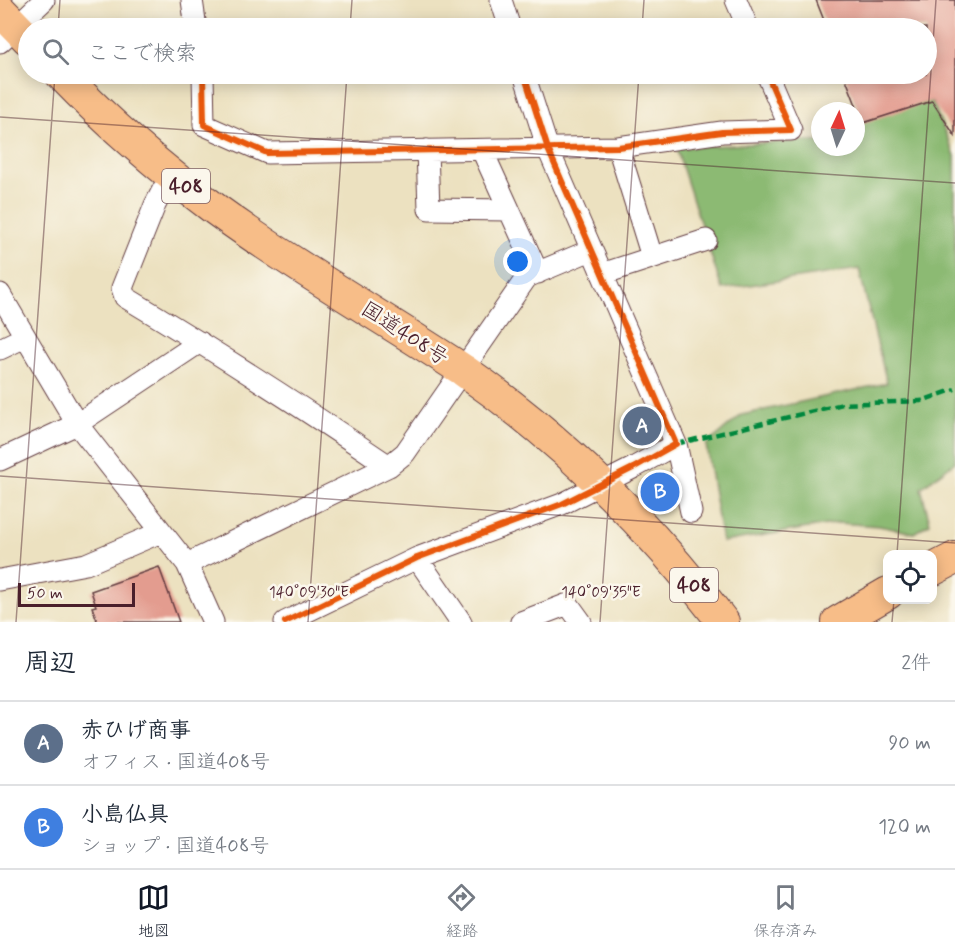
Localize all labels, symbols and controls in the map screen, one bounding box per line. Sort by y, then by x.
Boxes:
search box [18,18,937,84]
icon: search [39,35,72,68]
text: ここで検索 [87,40,197,68]
north arrow [811,102,865,156]
road number: 408 [162,169,210,203]
your location [503,247,532,276]
street label: 国道408号 [355,295,453,372]
pin: A [622,404,662,448]
pin: B [640,470,680,514]
map controls [883,550,937,604]
button: locate [883,550,937,604]
road number: 408 [670,568,718,602]
scale bar [18,580,135,608]
text: 50 m [27,583,63,604]
text: 140°09'30"E [269,583,349,603]
text: 140°09'35"E [561,583,641,603]
text: 周辺 [24,647,76,681]
text: 2件 [901,650,931,677]
text: 赤ひげ商事 [81,717,191,745]
text: A [37,730,50,757]
text: 90 m [888,730,931,757]
text: オフィス · 国道408号 [81,749,270,776]
text: 小島仏具 [81,801,169,829]
text: B [37,814,50,841]
text: 120 m [878,814,931,841]
text: ショップ · 国道408号 [81,833,269,860]
tab: 地図 [137,881,170,942]
tab: 経路 [445,881,478,942]
tab: 保存済み [753,881,817,942]

